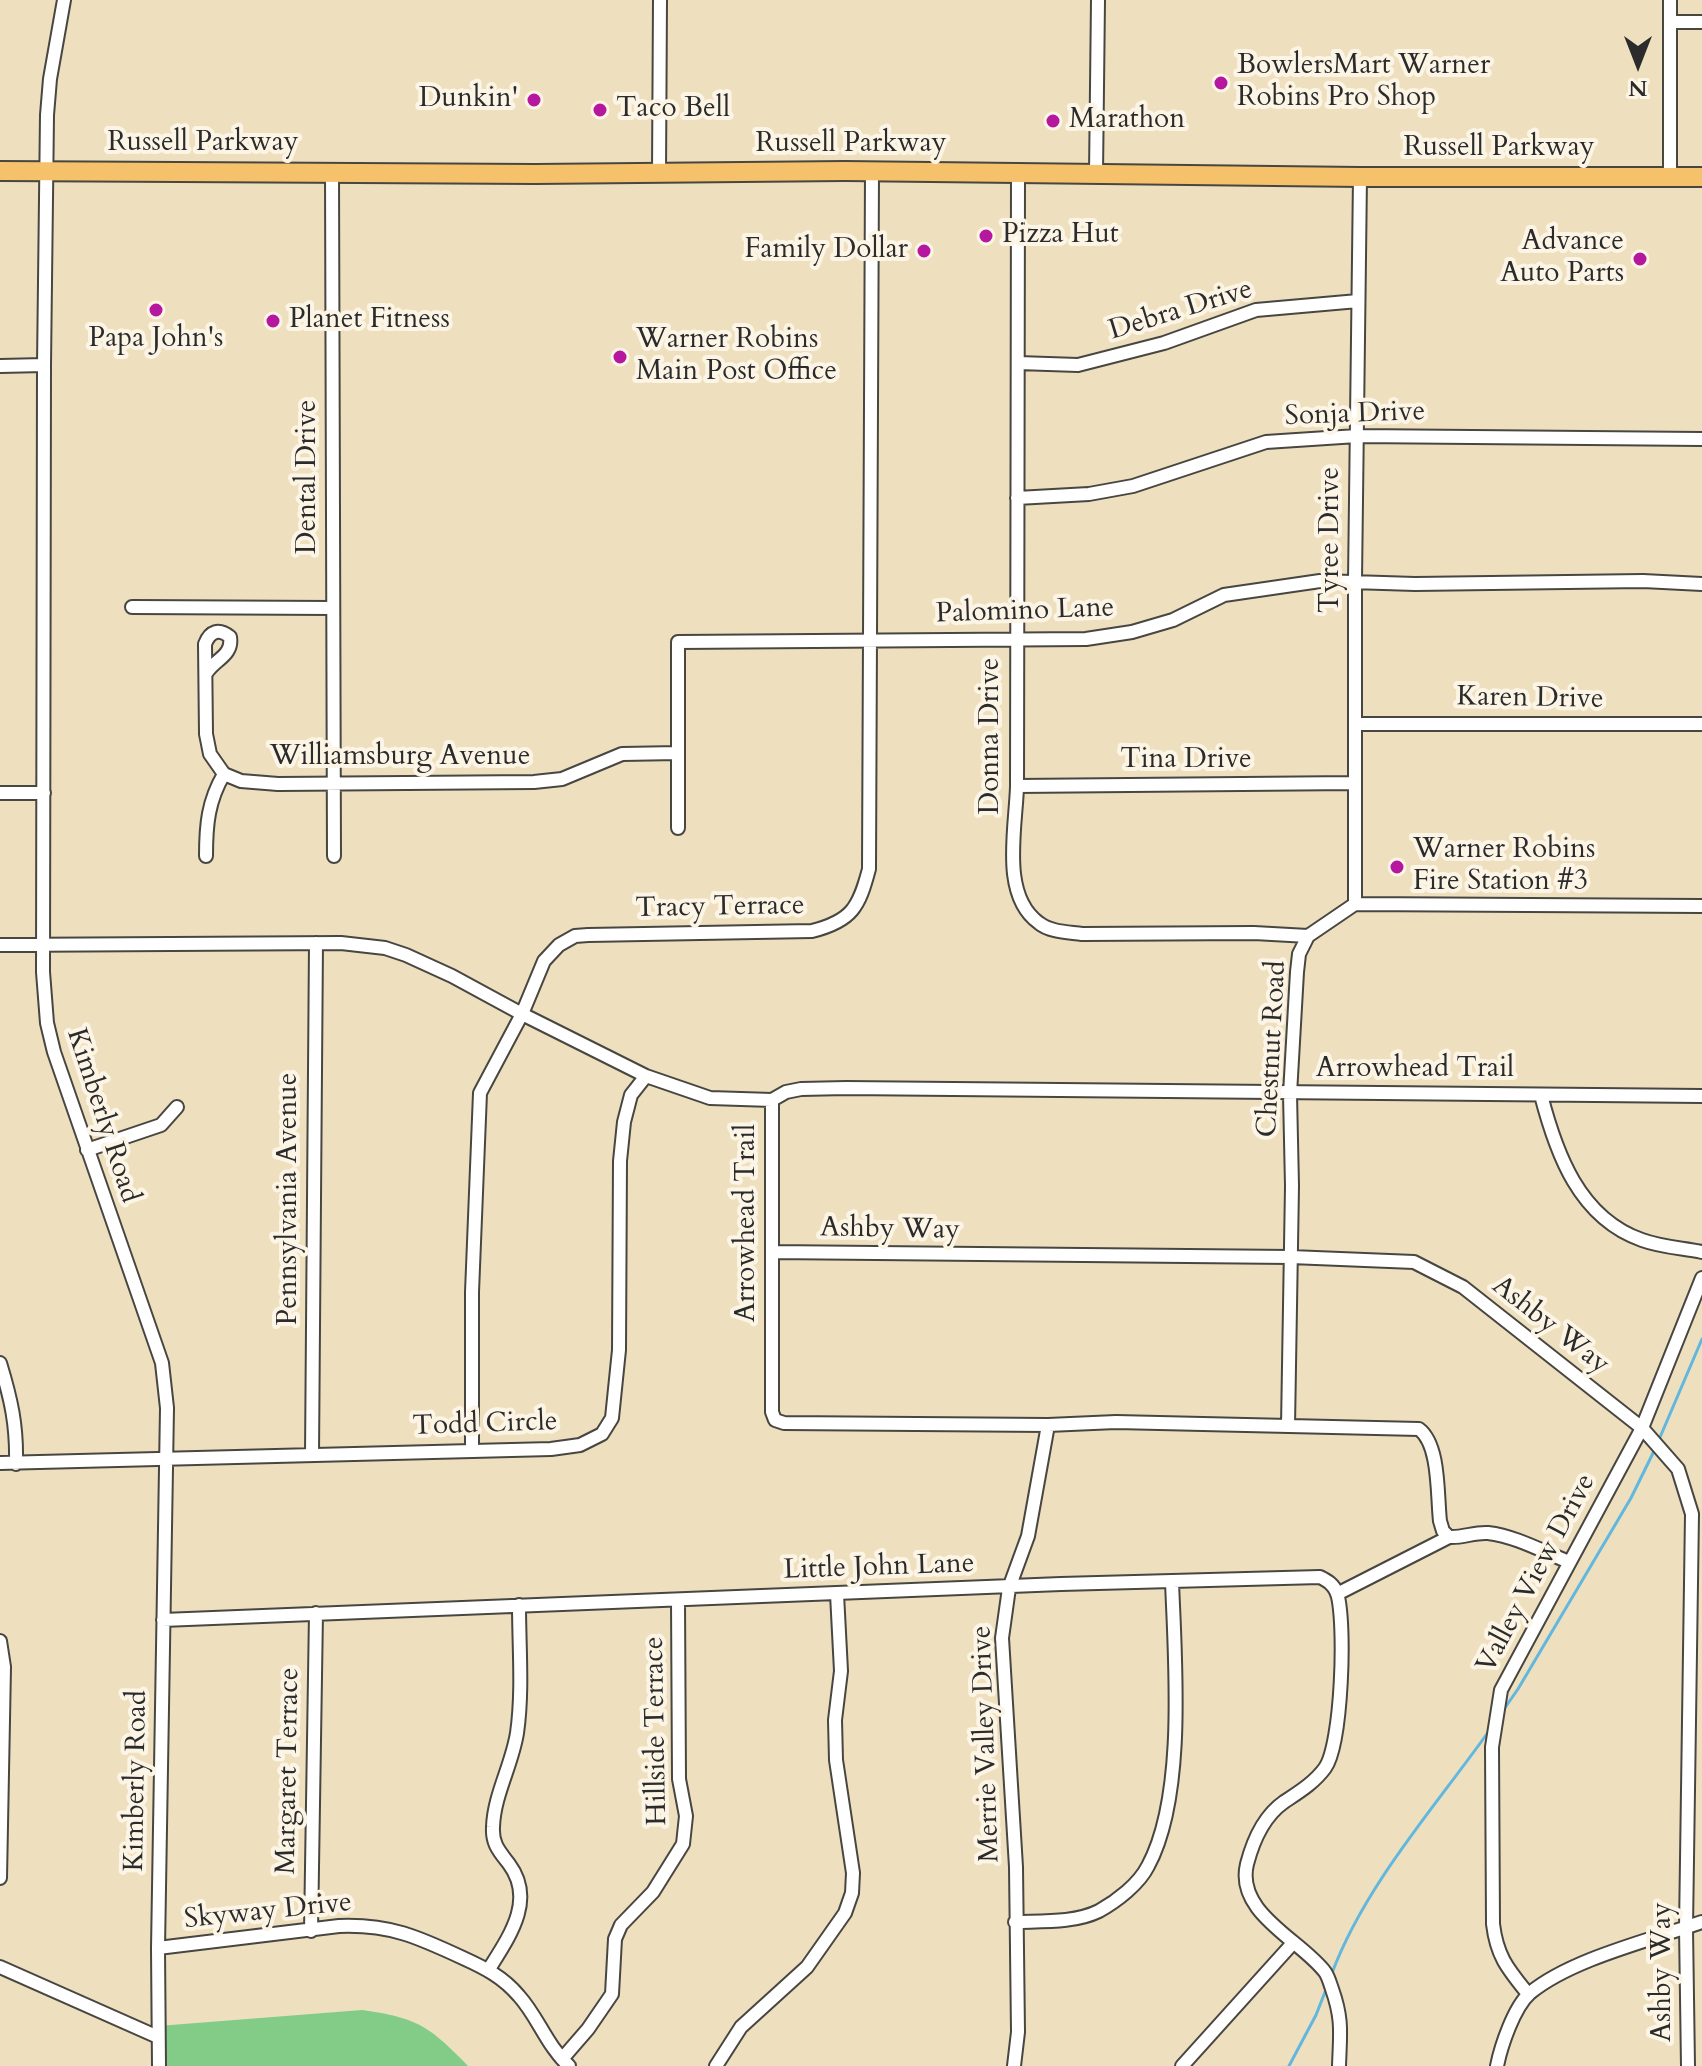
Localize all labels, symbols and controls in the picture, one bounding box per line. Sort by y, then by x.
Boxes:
north arrow [1598,24,1678,104]
place label: BowlersMart Warner Robins Pro Shop [1237,50,1490,116]
text: N [1628,73,1648,103]
marker: BowlersMart Warner Robins Pro Shop [1212,74,1230,92]
place label: Dunkin' [419,83,518,117]
marker: Dunkin' [525,91,543,109]
place label: Taco Bell [616,93,730,127]
marker: Taco Bell [591,101,609,119]
place label: Marathon [1069,104,1185,138]
marker: Marathon [1044,112,1062,130]
street label: Russell Parkway [107,127,299,161]
street label: Russell Parkway [755,128,947,162]
street label: Russell Parkway [1403,132,1595,166]
place label: Pizza Hut [1002,219,1119,253]
place label: Advance Auto Parts [1500,226,1624,292]
marker: Pizza Hut [977,227,995,245]
place label: Family Dollar [745,234,908,268]
marker: Family Dollar [915,242,933,260]
marker: Advance Auto Parts [1631,250,1649,268]
street label: Debra Drive [1105,273,1257,349]
marker: Papa John's [147,301,165,319]
place label: Planet Fitness [289,304,450,338]
marker: Planet Fitness [264,312,282,330]
place label: Papa John's [89,323,223,357]
place label: Warner Robins Main Post Office [636,324,837,390]
marker: Warner Robins Main Post Office [611,348,629,366]
street label: Sonja Drive [1284,396,1426,434]
street label: Dental Drive [292,400,326,554]
street label: Tyree Drive [1315,467,1349,613]
street label: Palomino Lane [935,592,1115,632]
street label: Donna Drive [975,657,1009,815]
street label: Karen Drive [1456,681,1604,717]
street label: Williamsburg Avenue [270,741,530,775]
street label: Tina Drive [1120,744,1252,778]
place label: Warner Robins Fire Station #3 [1413,834,1595,900]
marker: Warner Robins Fire Station #3 [1388,858,1406,876]
street label: Tracy Terrace [635,890,805,926]
street label: Chestnut Road [1252,960,1294,1138]
street label: Kimberly Road [58,1025,146,1207]
street label: Arrowhead Trail [1316,1053,1514,1087]
street label: Pennsylvania Avenue [273,1073,307,1325]
street label: Arrowhead Trail [731,1124,765,1322]
street label: Ashby Way [820,1212,960,1248]
street label: Ashby Way [1485,1270,1615,1382]
street label: Todd Circle [412,1406,558,1444]
street label: Valley View Drive [1470,1469,1604,1679]
street label: Little John Lane [783,1548,975,1588]
street label: Merrie Valley Drive [966,1625,1008,1863]
street label: Hillside Terrace [639,1636,675,1826]
street label: Margaret Terrace [270,1667,308,1875]
street label: Kimberly Road [119,1690,155,1872]
street label: Skyway Drive [183,1886,353,1938]
street label: Ashby Way [1647,1902,1681,2042]

